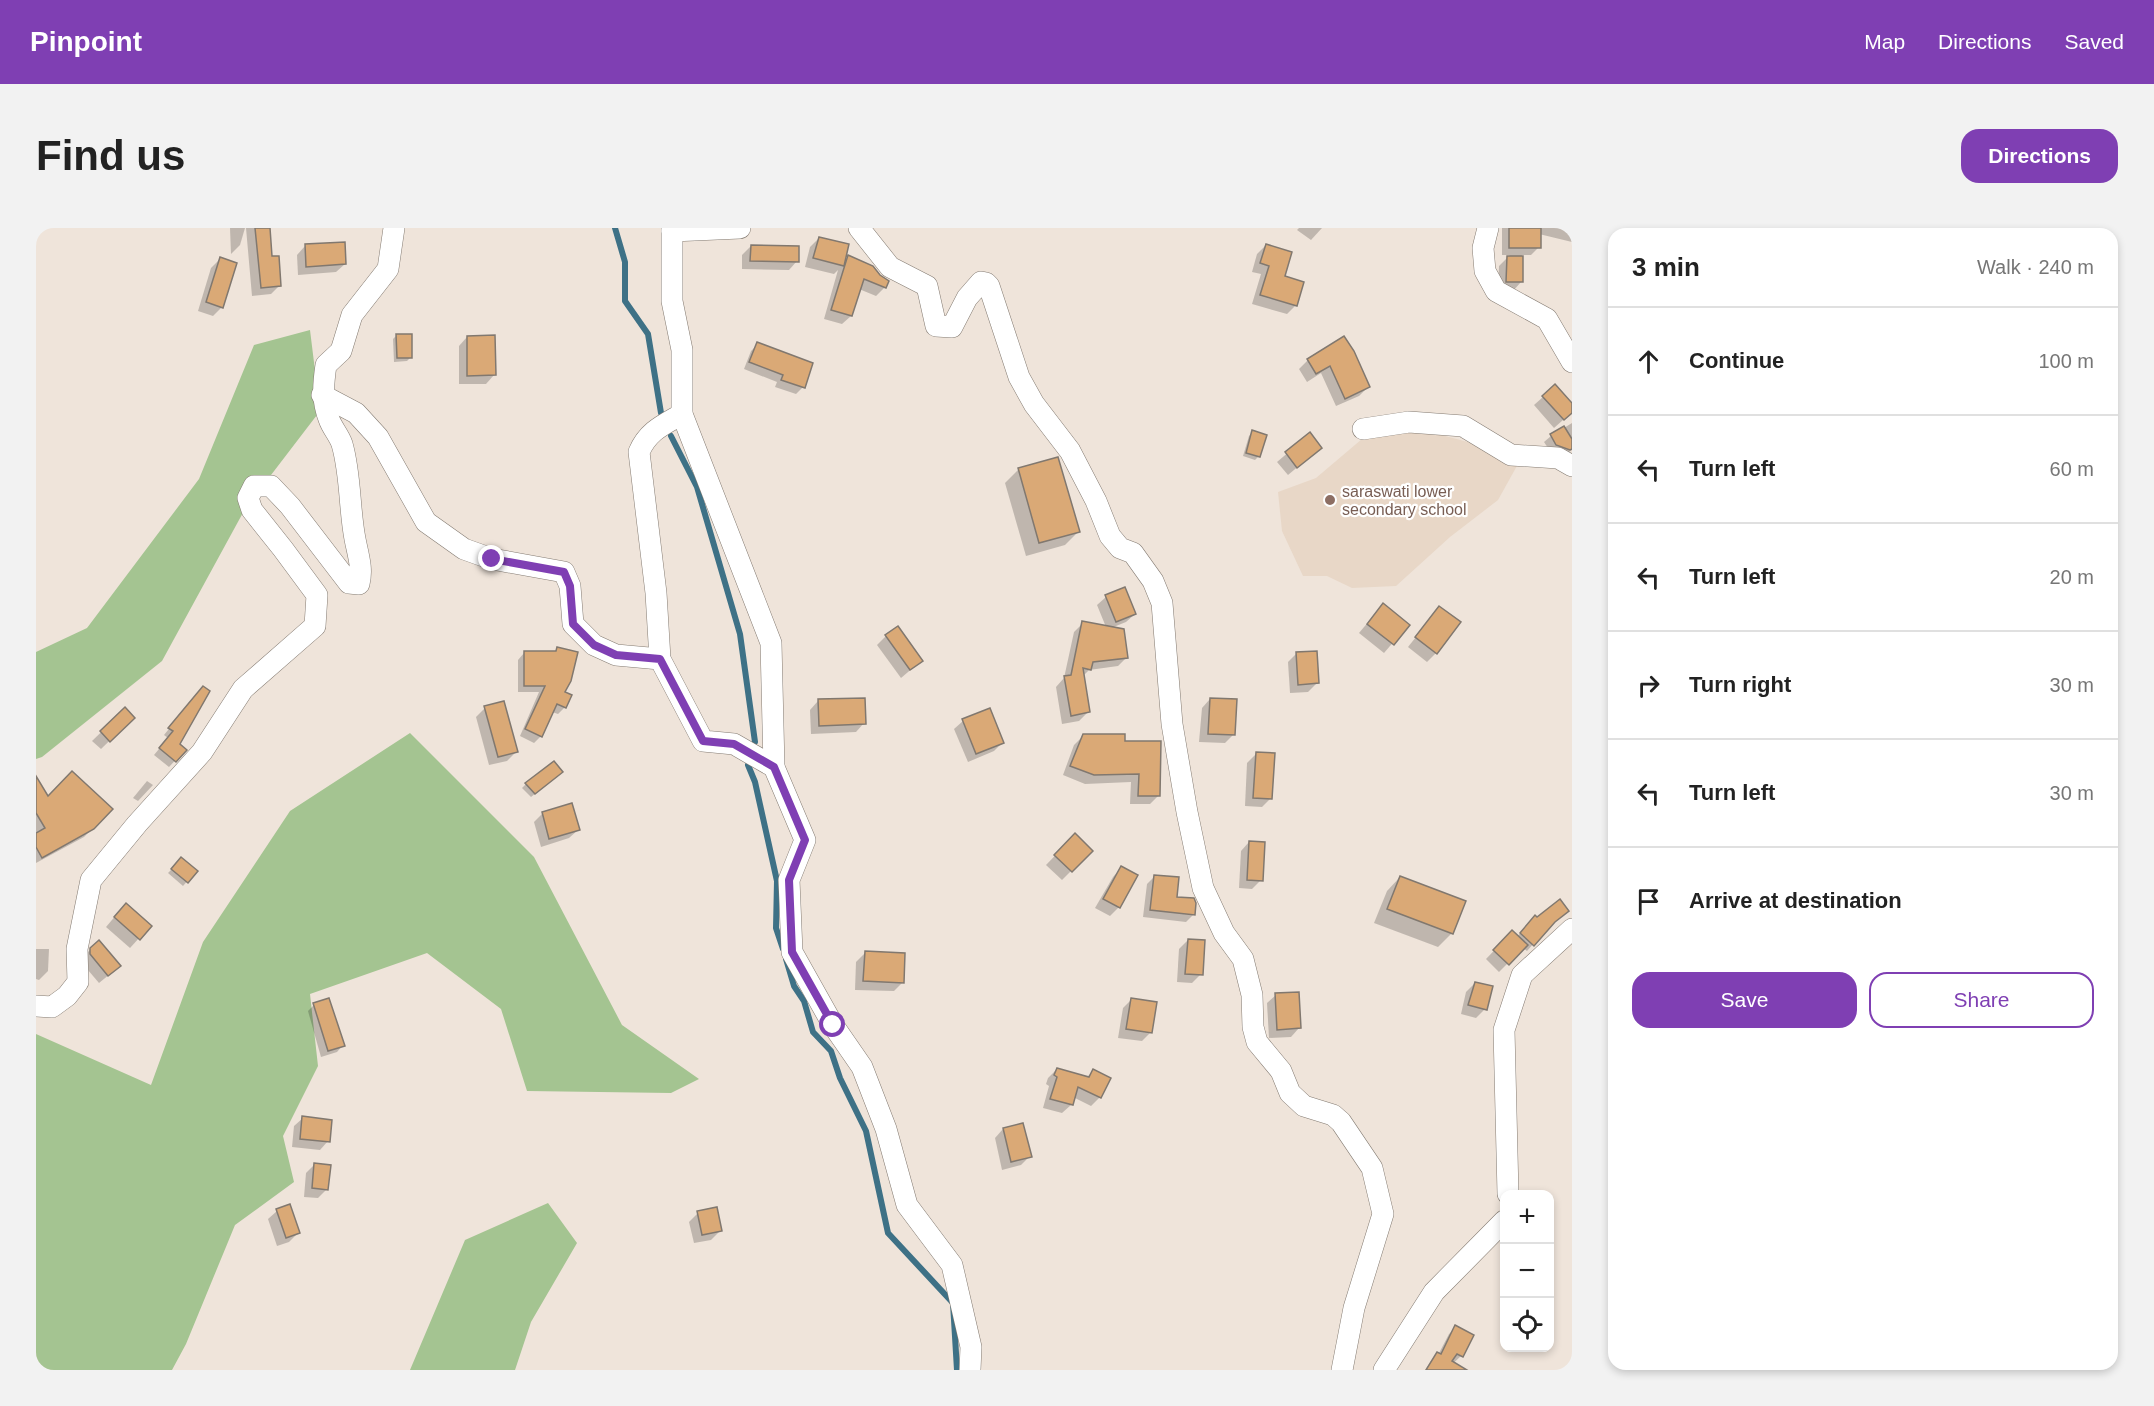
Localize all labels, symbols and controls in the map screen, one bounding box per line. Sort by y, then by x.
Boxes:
text: Pinpoint [30,26,142,57]
text: Map [1864,30,1905,53]
text: Directions [1938,30,2031,53]
text: Saved [2064,30,2124,53]
button: Directions [1961,129,2118,183]
text: Find us [36,132,185,179]
text: 3 min [1632,252,1700,282]
text: Walk · 240 m [1977,256,2094,278]
icon: ahead [1632,345,1665,378]
text: Continue [1689,348,1784,373]
text: 100 m [2038,350,2094,372]
icon: left [1632,453,1665,486]
text: Turn left [1689,456,1775,481]
text: 60 m [2050,458,2094,480]
place label: saraswati lower secondary school [1342,483,1467,518]
marker: saraswati lower secondary school [1323,493,1337,507]
route end [478,545,504,571]
icon: left [1632,561,1665,594]
text: Turn left [1689,564,1775,589]
text: 20 m [2050,566,2094,588]
icon: right [1632,669,1665,702]
text: Turn right [1689,672,1791,697]
text: 30 m [2050,674,2094,696]
icon: left [1632,777,1665,810]
text: Turn left [1689,780,1775,805]
text: 30 m [2050,782,2094,804]
icon: arrive [1632,885,1665,918]
text: Arrive at destination [1689,888,1902,913]
button: Save [1632,972,1857,1028]
button: Share [1869,972,2094,1028]
route start [819,1011,845,1037]
map controls [1500,1190,1554,1352]
button: + [1500,1190,1554,1244]
button: − [1500,1244,1554,1298]
button: locate [1500,1298,1554,1352]

